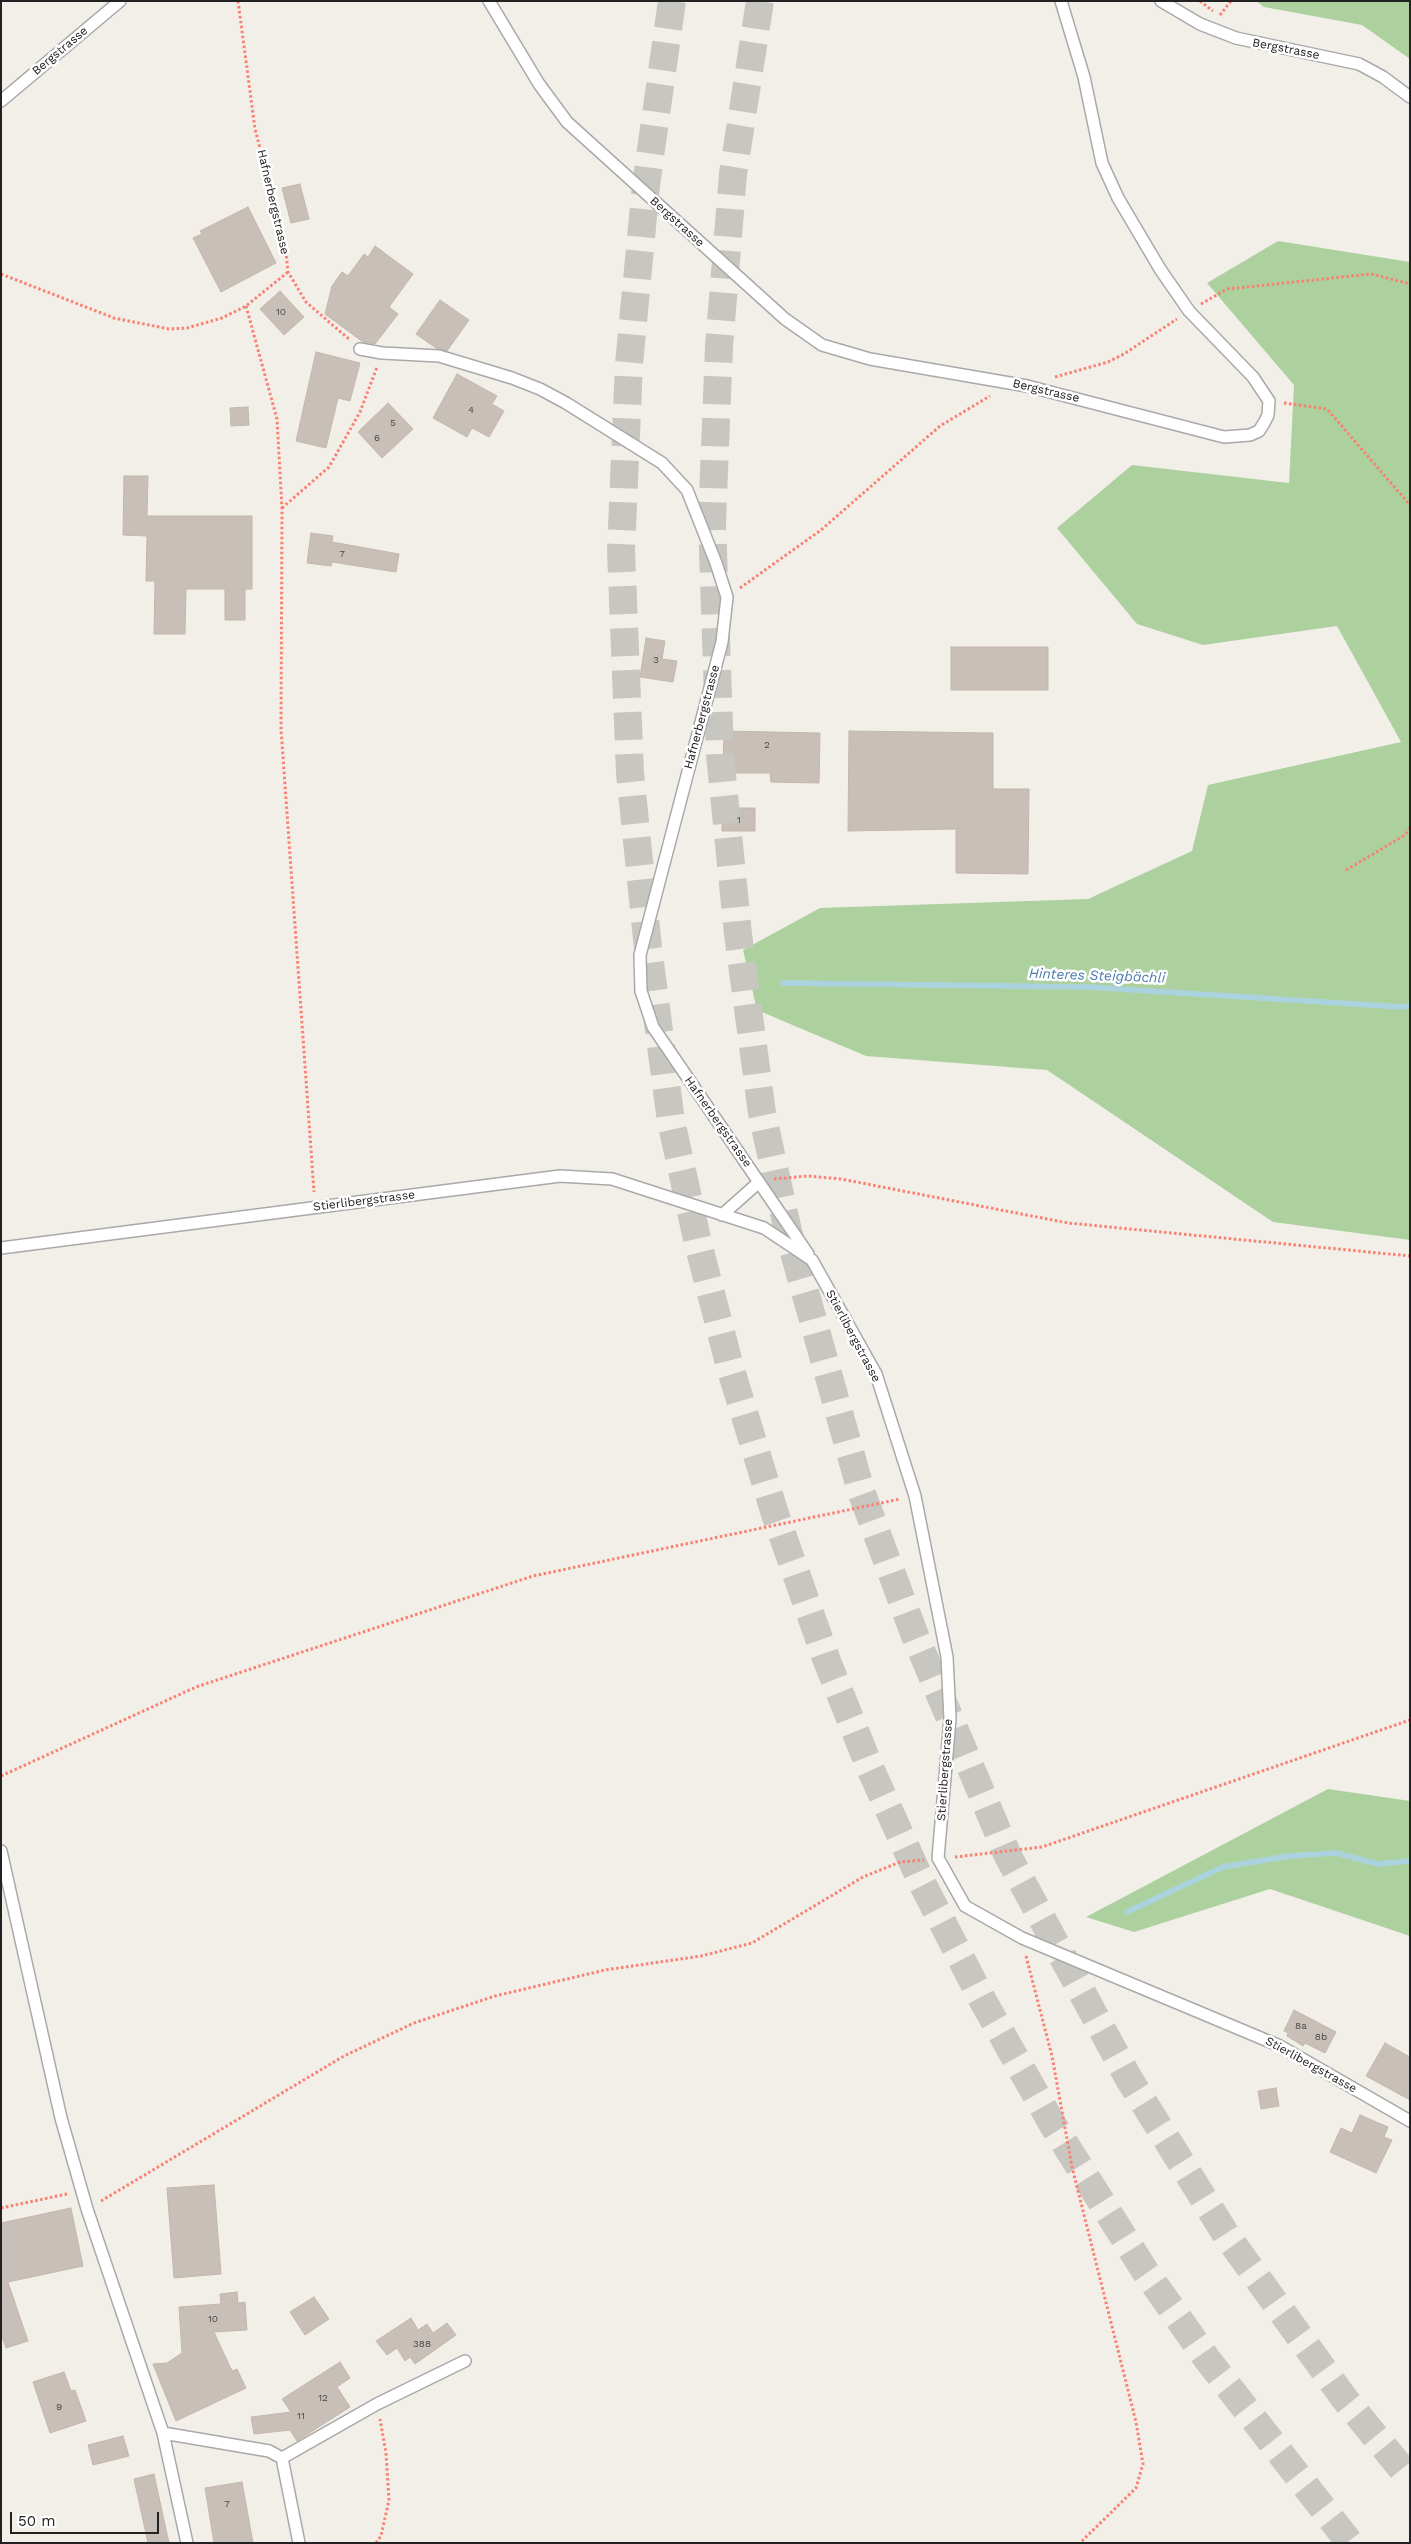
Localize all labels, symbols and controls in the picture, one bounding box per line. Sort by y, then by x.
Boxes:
street label: Bergstrasse [29,24,91,78]
street label: Bergstrasse [1251,35,1321,63]
street label: Hafnerbergstrasse [254,148,292,256]
street label: Bergstrasse [647,194,707,250]
house number: 10 [276,306,286,318]
street label: Bergstrasse [1011,376,1081,406]
house number: 4 [468,404,474,416]
house number: 5 [390,417,396,429]
house number: 6 [374,432,380,444]
house number: 7 [339,548,345,560]
house number: 3 [653,654,659,666]
street label: Hafnerbergstrasse [681,663,723,771]
house number: 2 [764,739,770,751]
house number: 1 [737,814,741,826]
water label: Hinteres Steigbächli [1028,965,1166,987]
street label: Hafnerbergstrasse [681,1074,755,1170]
street label: Stierlibergstrasse [312,1188,416,1214]
street label: Stierlibergstrasse [823,1287,883,1385]
street label: Stierlibergstrasse [934,1718,956,1822]
house number: 8a [1295,2020,1307,2032]
house number: 8b [1315,2031,1327,2043]
street label: Stierlibergstrasse [1263,2034,1359,2096]
house number: 10 [208,2313,218,2325]
house number: 388 [413,2338,431,2350]
house number: 12 [318,2392,328,2404]
house number: 9 [56,2401,62,2413]
house number: 11 [297,2410,305,2422]
house number: 7 [224,2498,230,2510]
scale bar [12,2502,161,2534]
text: 50 m [18,2512,55,2530]

